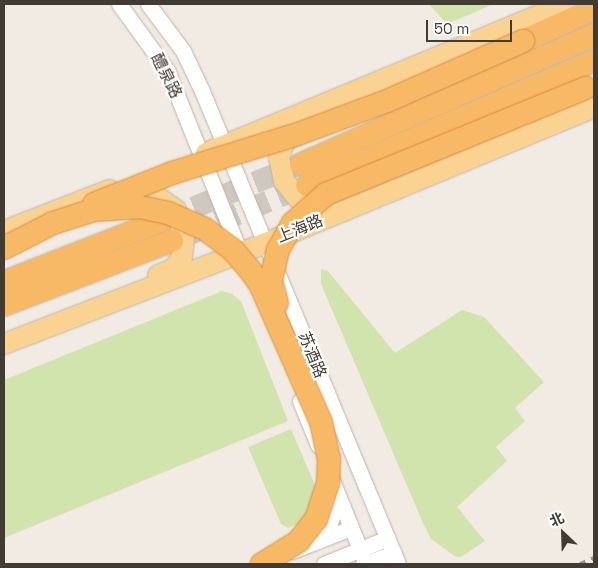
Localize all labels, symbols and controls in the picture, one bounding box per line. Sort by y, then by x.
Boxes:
scale bar [428,10,514,42]
text: 50 m [434,19,469,38]
street label: 醴泉路 [147,50,185,102]
street label: 上海路 [274,211,326,247]
street label: 苏酒路 [294,329,330,381]
north arrow [538,508,588,558]
text: 北 [547,508,567,530]

